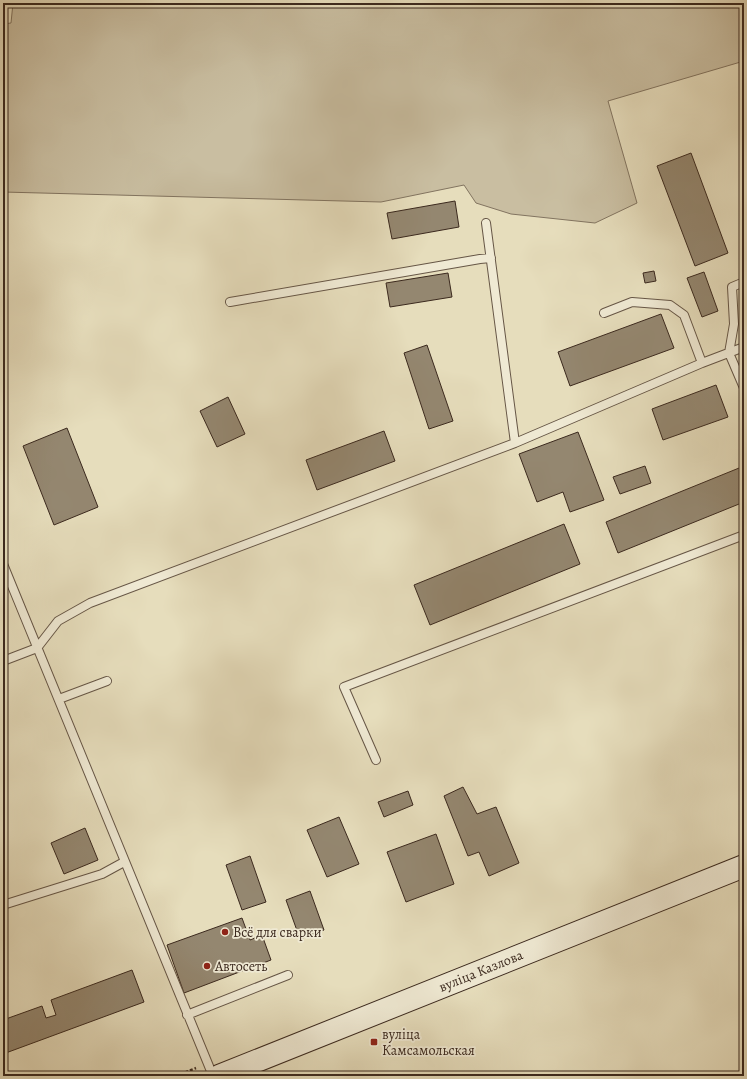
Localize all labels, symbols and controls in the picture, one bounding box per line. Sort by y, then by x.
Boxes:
place label: Всё для сварки [233,923,322,942]
marker: Всё для сварки [220,927,230,937]
street label: вуліца Казлова [436,945,526,997]
place label: Автосеть [214,957,267,976]
marker: Автосеть [202,961,212,971]
place label: вуліца Камсамольская [382,1025,475,1060]
marker: вуліца Камсамольская [369,1037,379,1047]

